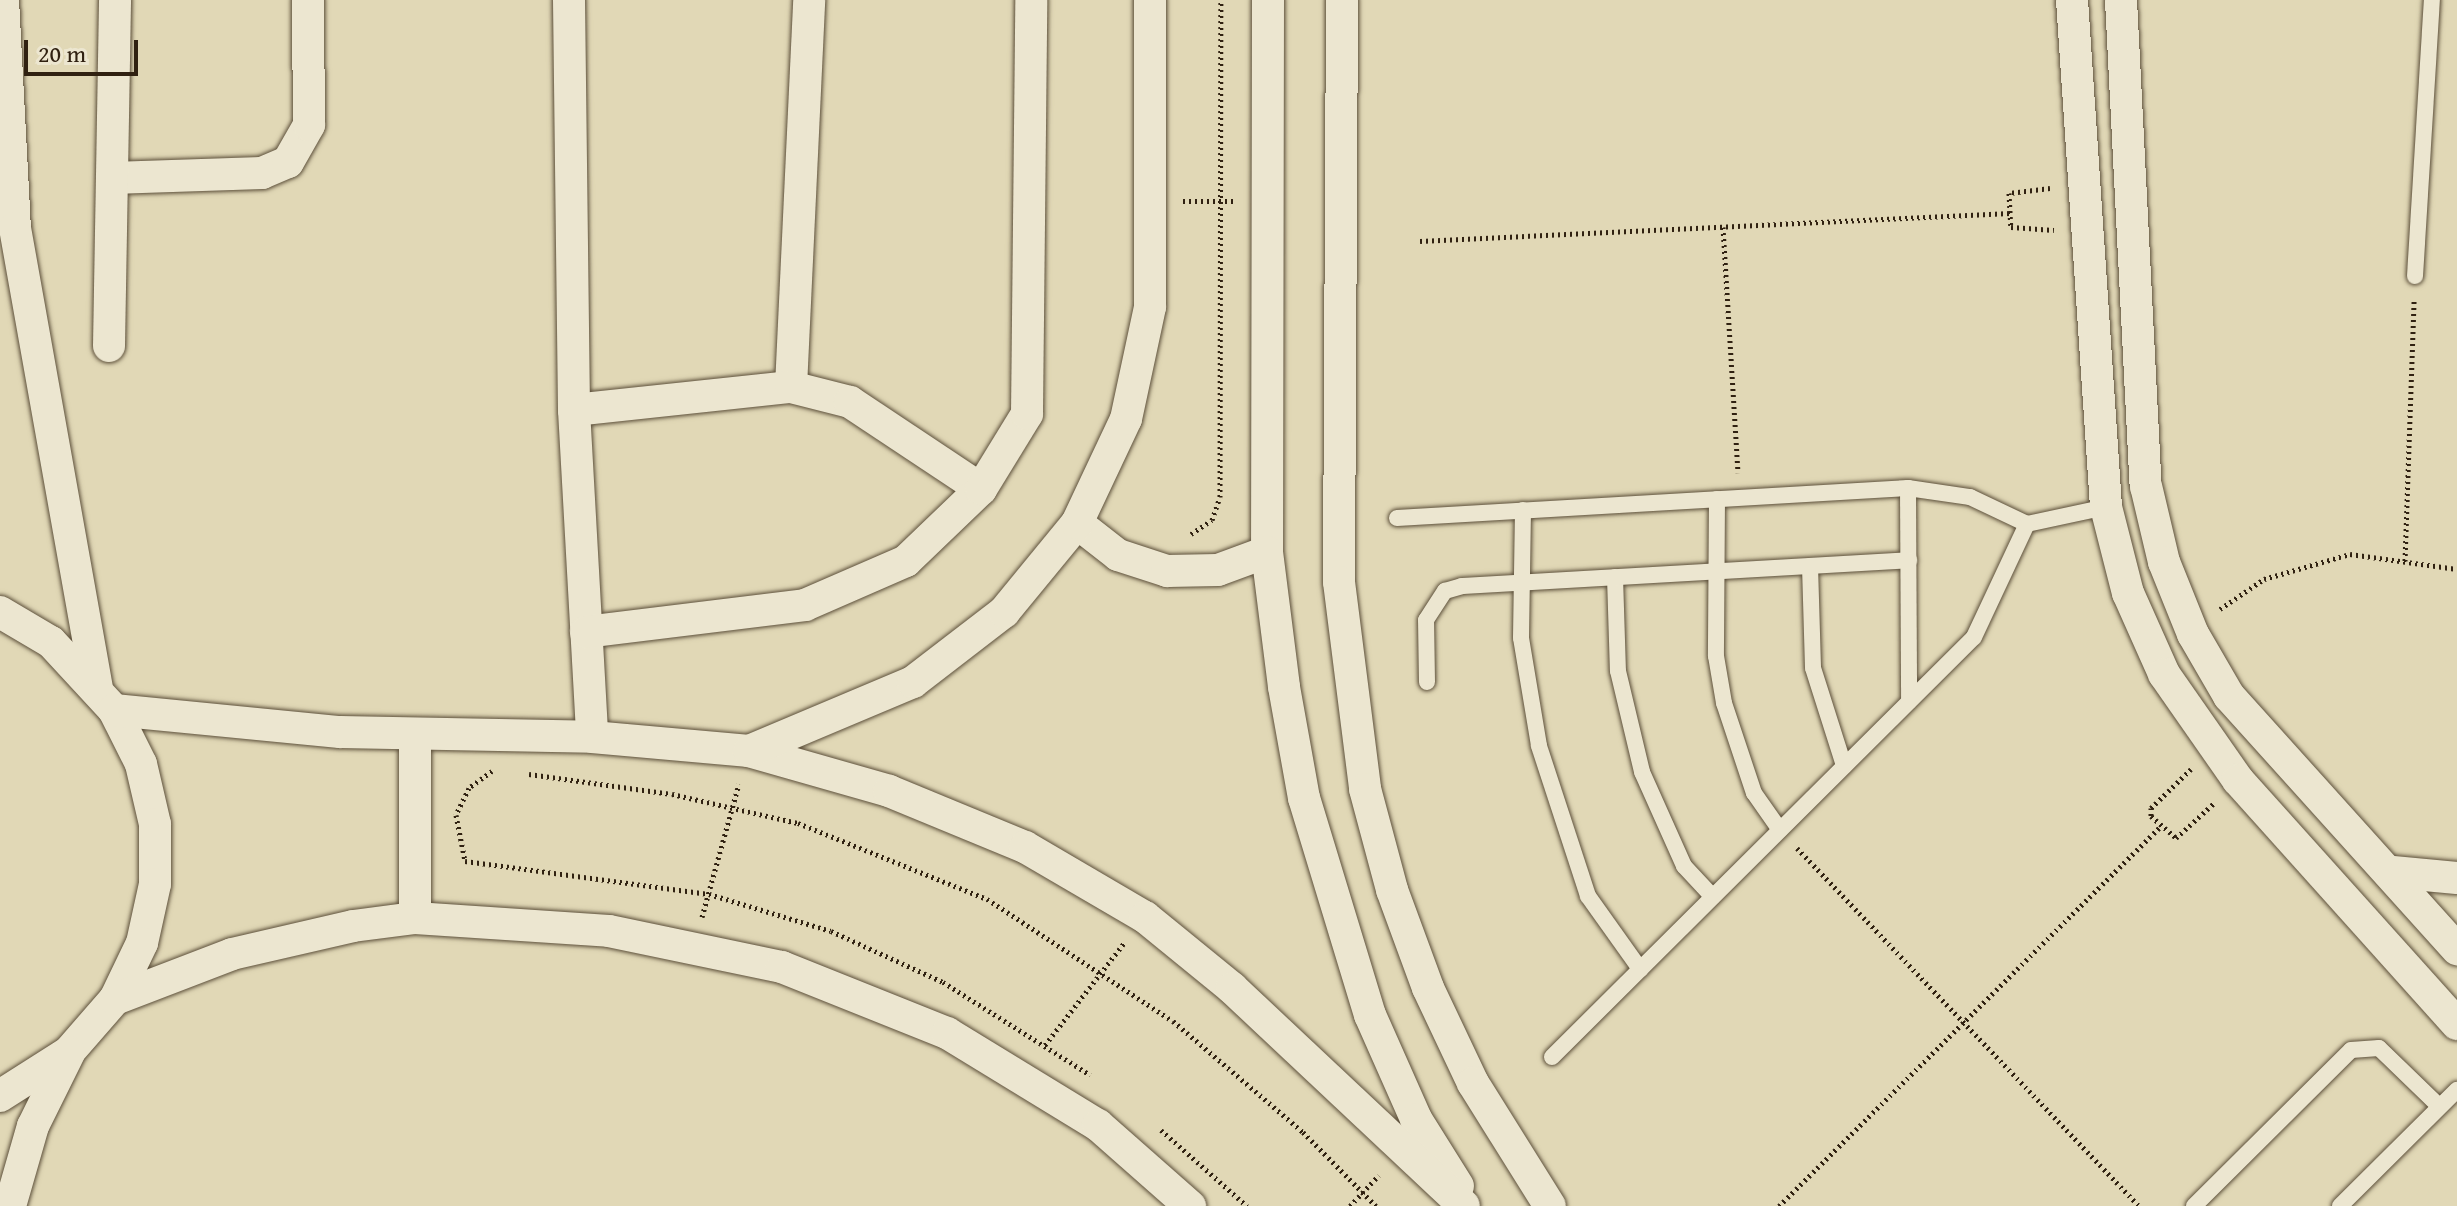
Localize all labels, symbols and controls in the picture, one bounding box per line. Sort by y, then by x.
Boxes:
scale bar [28,24,142,74]
text: 20 m [38,36,86,71]

